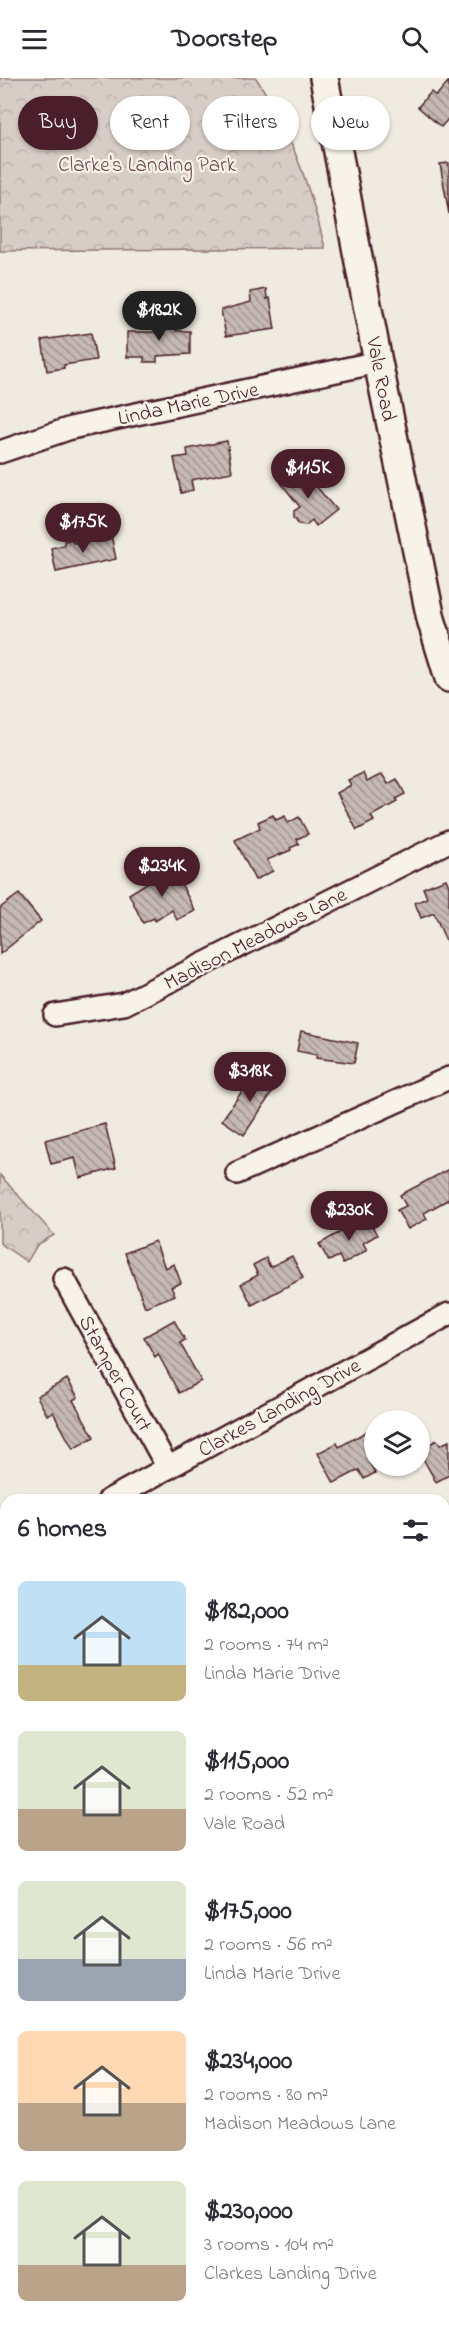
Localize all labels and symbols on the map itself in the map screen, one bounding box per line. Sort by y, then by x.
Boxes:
park label: Clarke's Landing Park [58,151,237,183]
pin: $182K [117,291,201,342]
street label: Vale Road [357,334,403,424]
street label: Linda Marie Drive [115,375,262,435]
pin: $115K [266,449,350,500]
pin: $175K [41,503,125,554]
pin: $234K [120,847,204,898]
street label: Madison Meadows Lane [159,880,353,999]
pin: $318K [208,1052,292,1103]
pin: $230K [307,1191,391,1242]
street label: Stamper Court [70,1310,159,1438]
street label: Clarkes Landing Drive [193,1351,368,1468]

